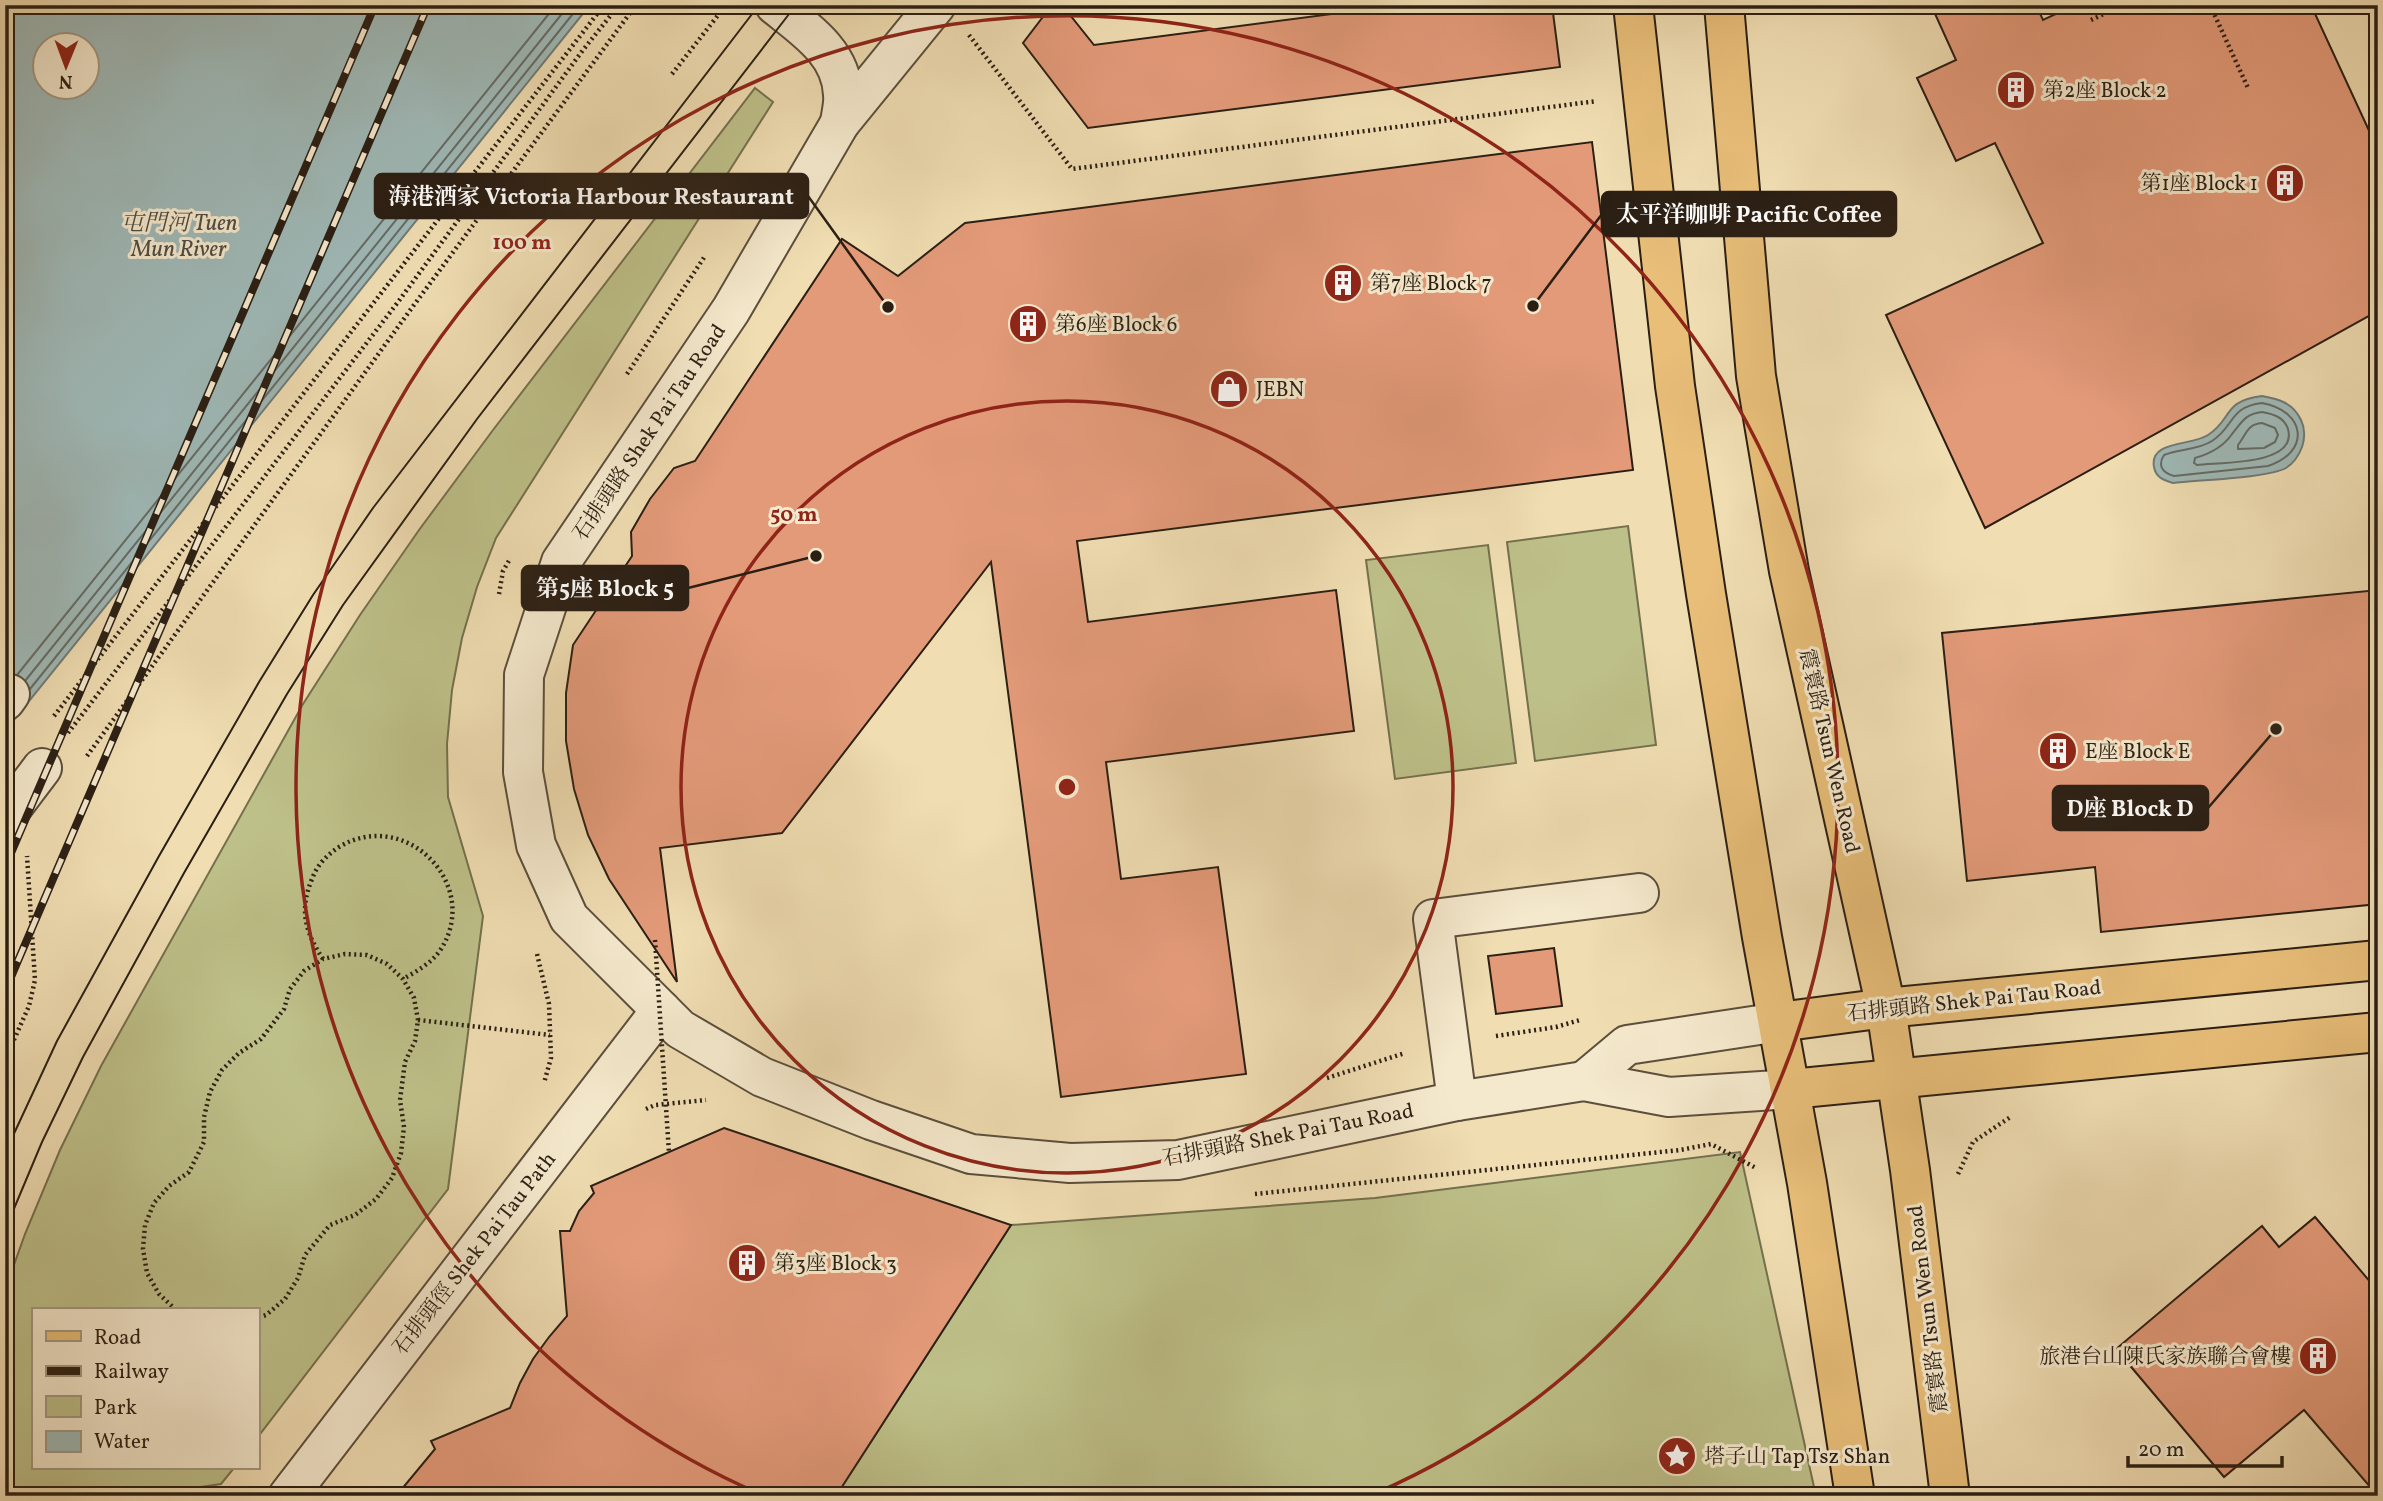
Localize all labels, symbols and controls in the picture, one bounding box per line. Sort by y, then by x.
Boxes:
north arrow [32,32,102,102]
text: N [58,68,73,94]
building icon: 第2座 Block 2 [1995,69,2037,111]
place label: 第2座 Block 2 [2043,77,2167,106]
building icon: 第1座 Block 1 [2264,162,2306,204]
place label: 第1座 Block 1 [2140,170,2258,199]
callout: 海港酒家 Victoria Harbour Restaurant [375,174,808,218]
text: 海港酒家 Victoria Harbour Restaurant [388,182,794,214]
callout: 太平洋咖啡 Pacific Coffee [1602,192,1896,236]
text: 太平洋咖啡 Pacific Coffee [1616,200,1882,232]
water label: 屯門河 Tuen Mun River [121,208,238,266]
text: 100 m [492,229,552,258]
building icon: 第7座 Block 7 [1322,262,1364,304]
place label: 第7座 Block 7 [1370,270,1492,299]
building icon: 第6座 Block 6 [1007,303,1049,345]
place label: 第6座 Block 6 [1055,311,1178,340]
street label: 石排頭路 Shek Pai Tau Road [567,319,734,547]
shop icon: JEBN [1208,368,1250,410]
place label: JEBN [1256,376,1304,405]
text: 50 m [770,501,818,530]
callout: 第5座 Block 5 [522,566,688,610]
text: 第5座 Block 5 [536,574,674,606]
street label: 震寰路 Tsun Wen Road [1791,646,1866,856]
building icon: E座 Block E [2037,730,2079,772]
place label: E座 Block E [2085,738,2190,767]
centre of rings [1055,775,1079,799]
callout: D座 Block D [2053,786,2208,830]
text: D座 Block D [2067,794,2193,826]
street label: 石排頭路 Shek Pai Tau Road [1846,974,2103,1029]
street label: 石排頭路 Shek Pai Tau Road [1160,1097,1416,1174]
street label: 石排頭徑 Shek Pai Tau Path [387,1146,564,1361]
street label: 震寰路 Tsun Wen Road [1901,1203,1956,1414]
building icon: 第3座 Block 3 [726,1242,768,1284]
place label: 第3座 Block 3 [774,1250,897,1279]
legend [32,1308,259,1470]
text: Road [94,1324,141,1353]
building icon: 旅港台山陳氏家族聯合會樓 [2297,1335,2339,1377]
place label: 旅港台山陳氏家族聯合會樓 [2039,1343,2291,1372]
text: Railway [94,1358,170,1387]
text: Park [94,1394,137,1423]
scale bar [2128,1424,2282,1468]
text: Water [94,1428,150,1457]
place icon: 塔子山 Tap Tsz Shan [1656,1435,1698,1477]
text: 20 m [2138,1436,2184,1465]
place label: 塔子山 Tap Tsz Shan [1704,1443,1890,1472]

